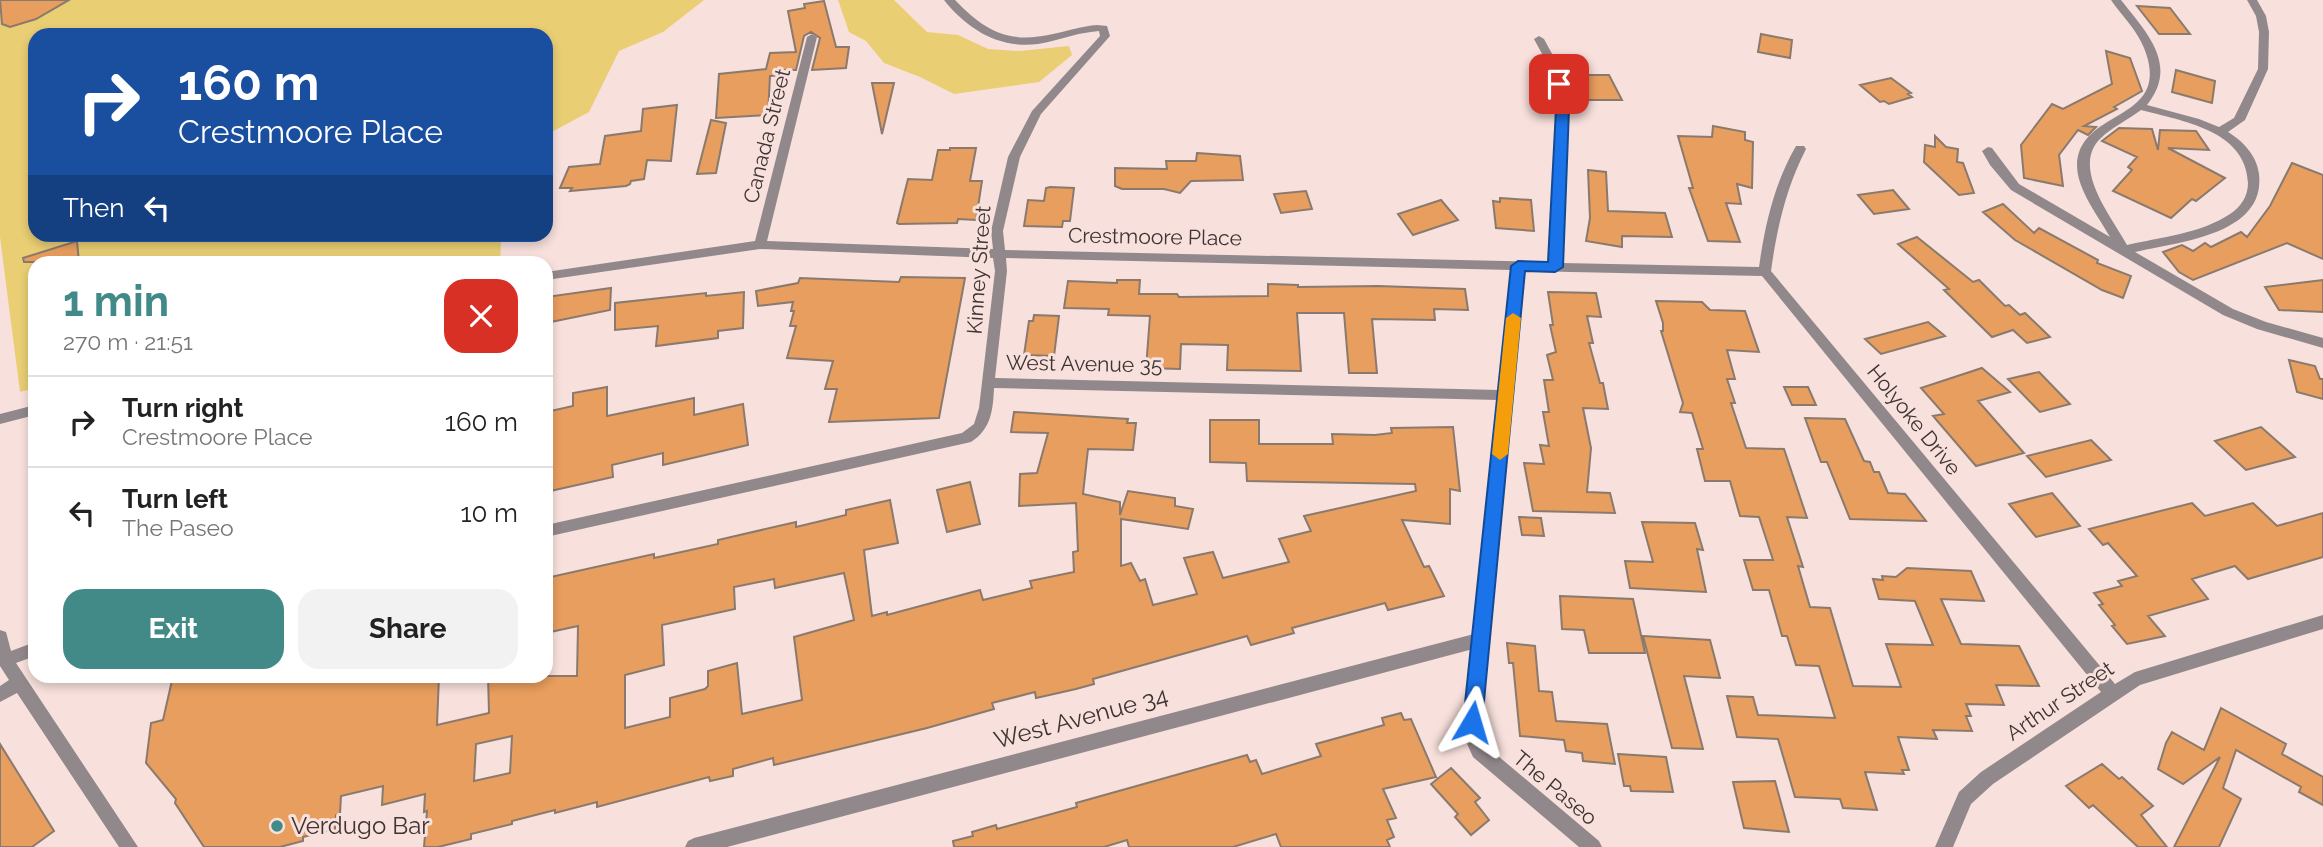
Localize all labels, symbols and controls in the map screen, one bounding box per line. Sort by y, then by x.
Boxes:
text: 160 m [178,54,319,111]
pin [1529,54,1589,114]
icon: right [63,56,154,147]
icon: arrive [1540,65,1578,103]
street label: Canada Street [738,66,795,206]
text: Crestmoore Place [178,113,443,150]
icon: left [138,189,176,227]
text: Then [63,193,124,223]
street label: Kinney Street [962,205,995,335]
street label: Crestmoore Place [1068,222,1242,251]
text: 1 min [63,277,169,326]
button: close [444,279,518,353]
text: 270 m · 21:51 [63,328,193,355]
street label: West Avenue 35 [1006,350,1162,377]
street label: Holyoke Drive [1862,359,1967,480]
text: Turn right [122,393,243,423]
icon: right [63,403,101,441]
text: 160 m [445,407,518,437]
text: Crestmoore Place [122,423,312,450]
text: Turn left [122,484,228,514]
icon: left [63,494,101,532]
text: 10 m [460,498,518,528]
text: The Paseo [122,514,234,541]
button: Exit [63,589,284,669]
button: Share [298,589,518,669]
street label: Arthur Street [2001,656,2118,746]
street label: West Avenue 34 [991,680,1171,755]
position arrow [1435,685,1509,759]
street label: The Paseo [1508,745,1602,830]
place label: Verdugo Bar [291,811,430,840]
marker: Verdugo Bar [269,818,285,834]

